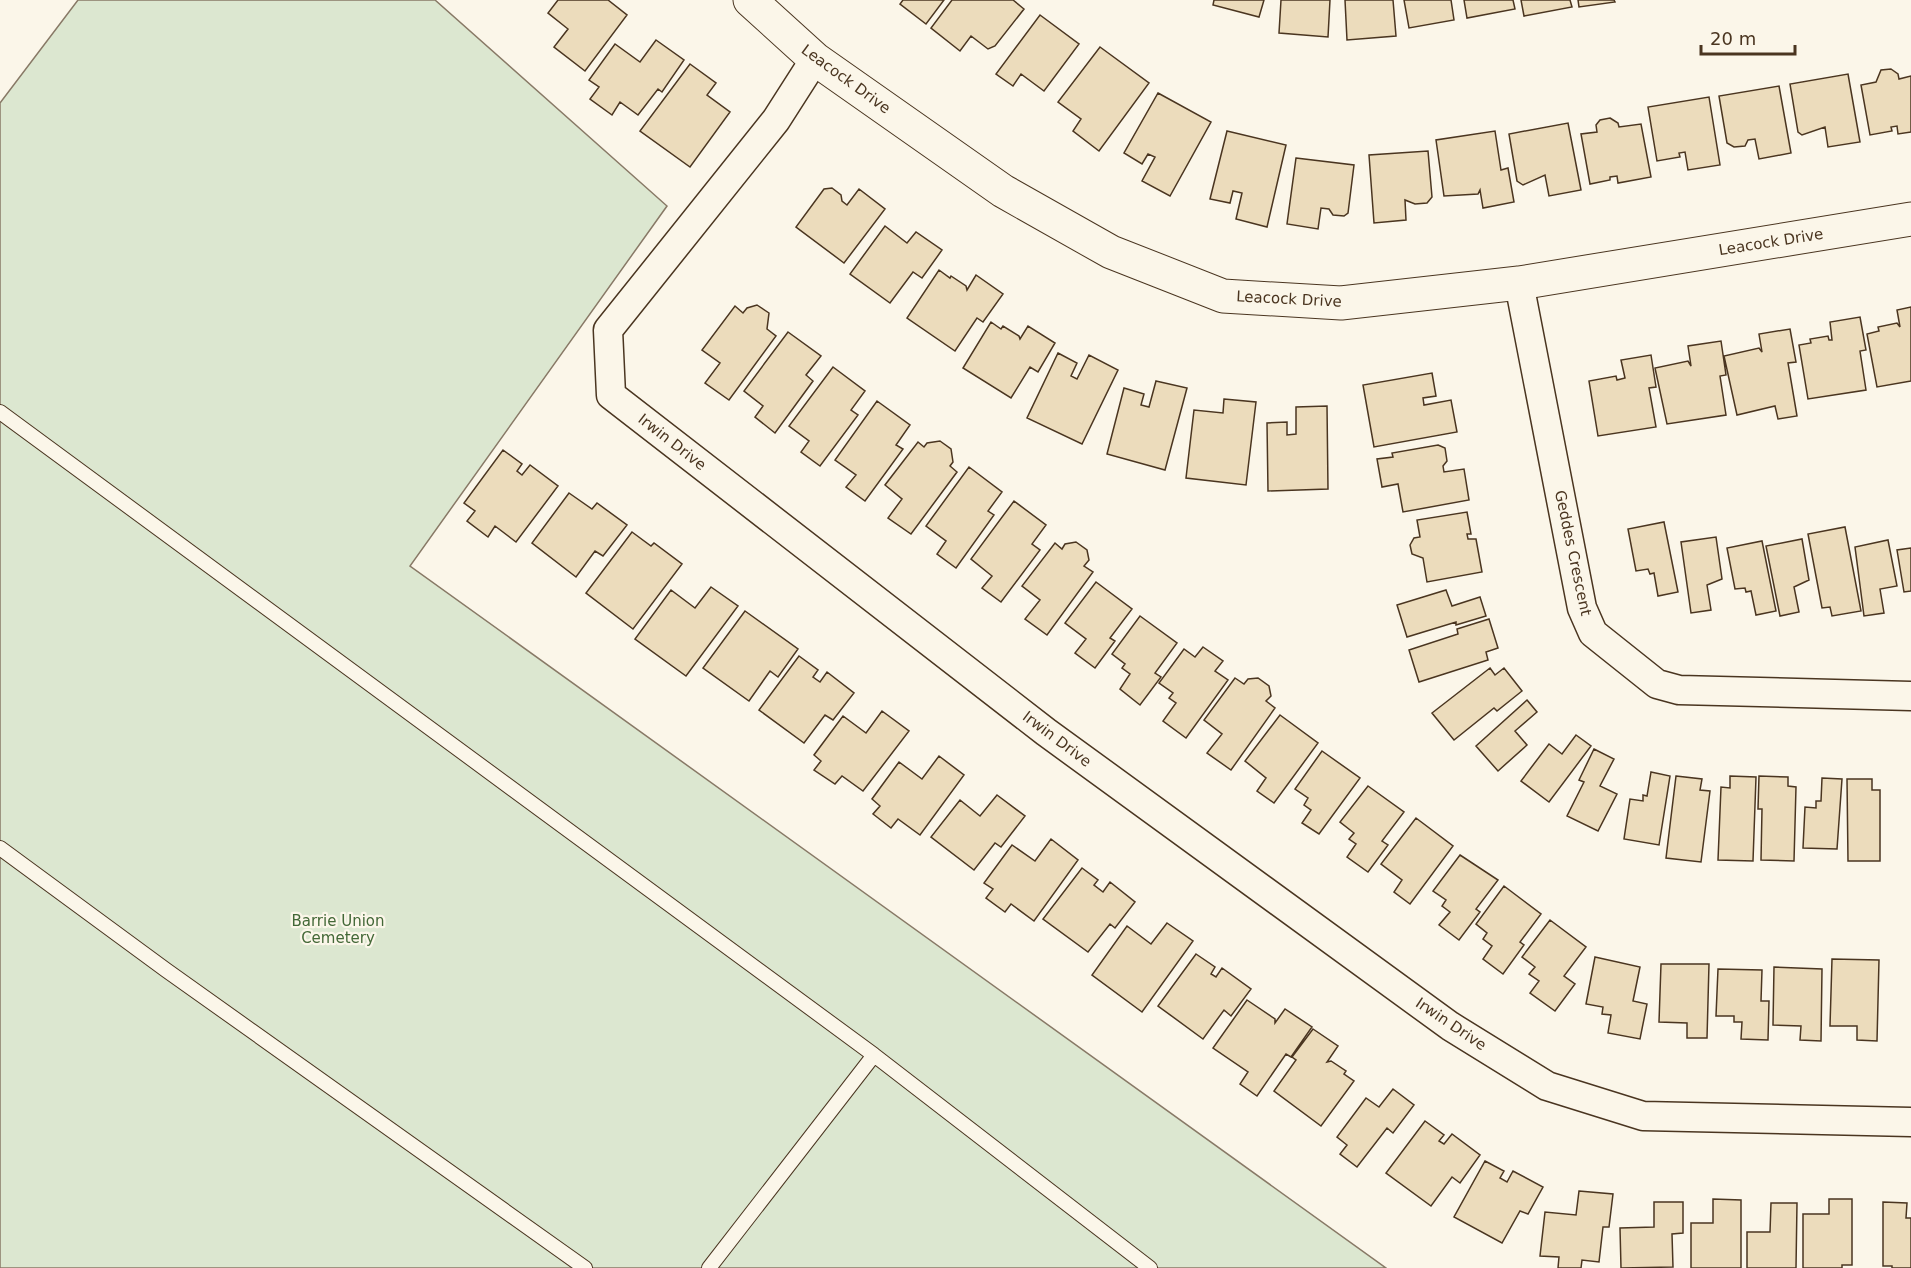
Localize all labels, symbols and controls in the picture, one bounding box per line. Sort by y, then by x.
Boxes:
scale bar [1701,18,1796,56]
text: 20 m [1710,28,1756,49]
street label: Leacock Drive [798,41,894,117]
street label: Leacock Drive [1717,225,1825,259]
street label: Leacock Drive [1236,287,1342,311]
street label: Irwin Drive [634,410,710,474]
street label: Geddes Crescent [1551,489,1595,618]
street label: Irwin Drive [1019,707,1095,771]
park label: Barrie Union Cemetery [291,912,385,947]
street label: Irwin Drive [1412,994,1490,1054]

